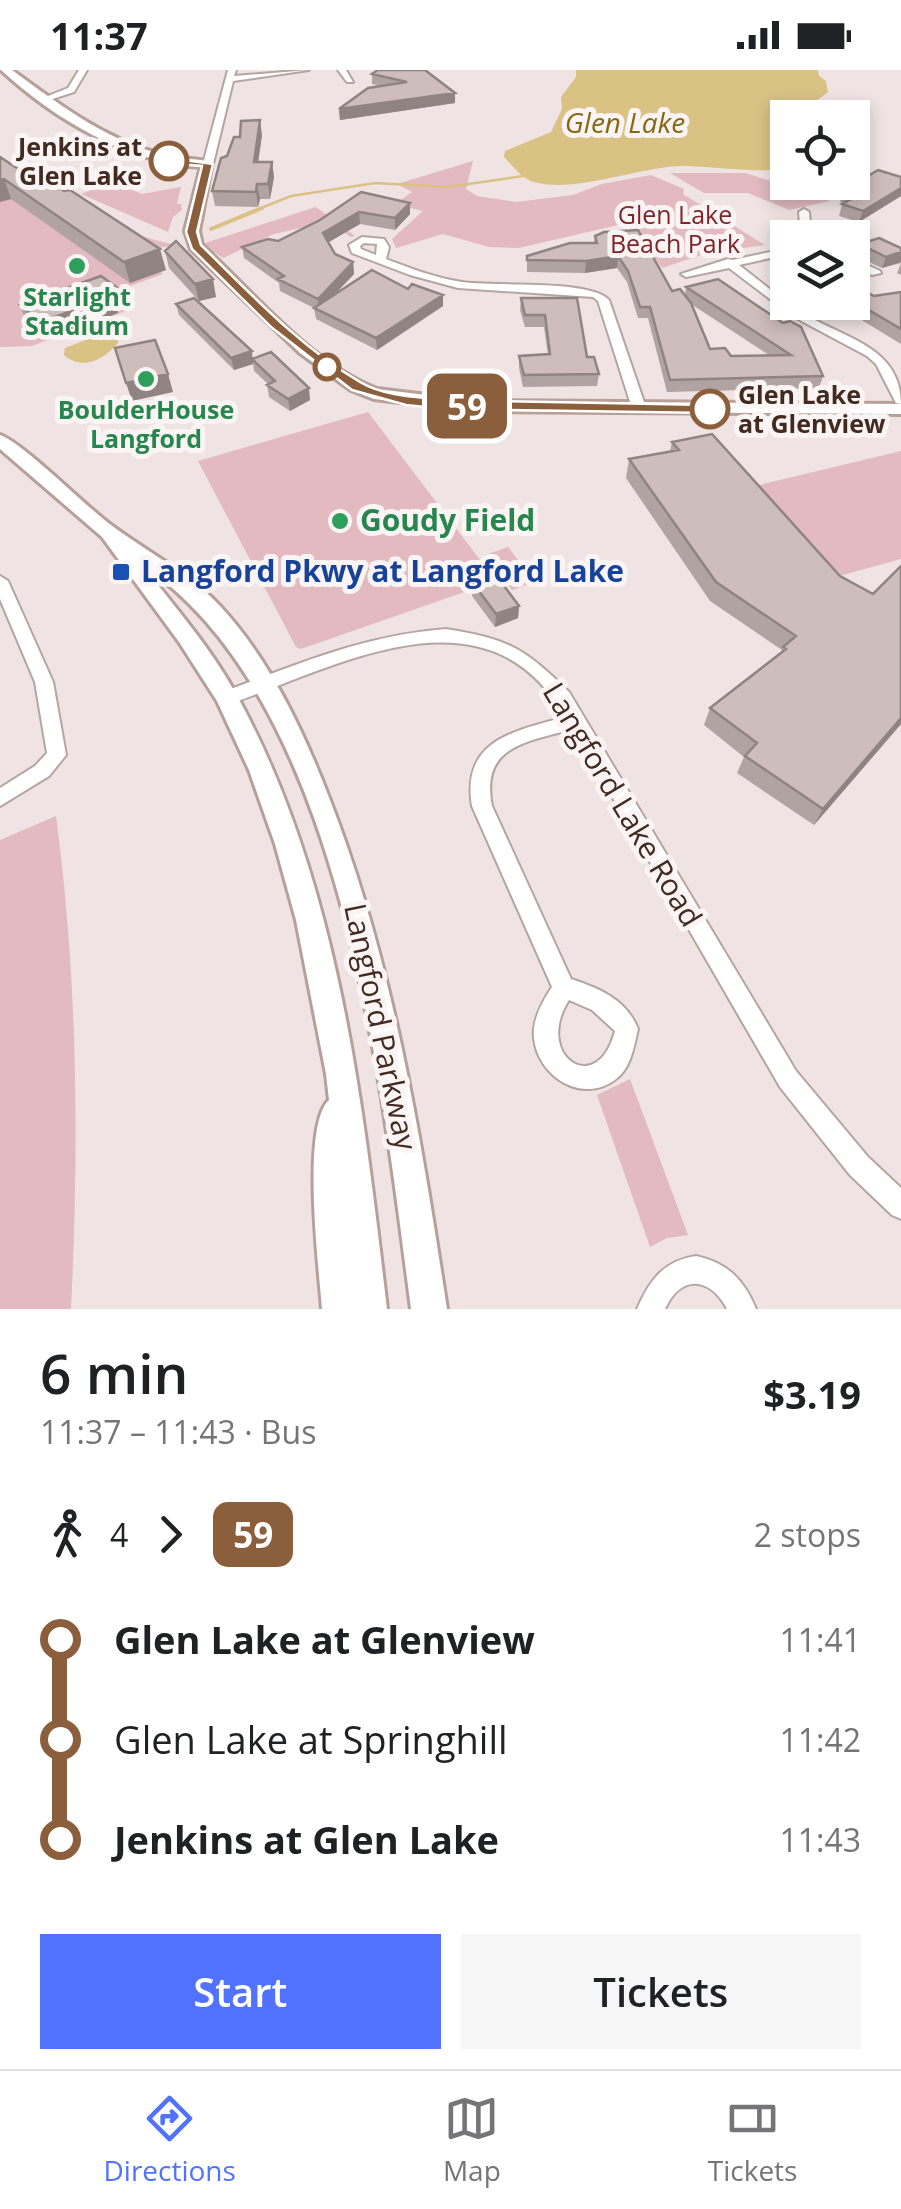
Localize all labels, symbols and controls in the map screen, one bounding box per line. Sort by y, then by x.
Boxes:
text: 11:37 [50,9,148,61]
map controls [770,100,870,320]
button: locate [770,100,870,200]
water label: Glen Lake [565,103,685,141]
place label: Jenkins at Glen Lake [16,129,142,192]
marker: Jenkins at Glen Lake [150,142,188,180]
park label: Glen Lake Beach Park [610,197,740,260]
button: layers [770,220,870,320]
marker: Starlight Stadium [66,255,88,277]
place label: Starlight Stadium [23,279,131,342]
unlabelled marker [314,354,340,380]
marker: BoulderHouse Langford [135,368,157,390]
line badge: 59 [422,374,512,438]
place label: Glen Lake at Glenview [738,377,886,440]
text: 59 [447,383,487,430]
marker: Glen Lake at Glenview [691,390,729,428]
place label: BoulderHouse Langford [58,392,234,455]
place label: Goudy Field [360,499,535,540]
marker: Goudy Field [329,510,351,532]
place label: Langford Pkwy at Langford Lake [141,550,624,591]
marker: Langford Pkwy at Langford Lake [110,561,132,583]
street label: Langford Lake Road [534,675,712,934]
street label: Langford Parkway [335,900,428,1155]
text: 6 min [40,1335,188,1410]
text: $3.19 [763,1368,861,1420]
text: 11:37 – 11:43 · Bus [40,1410,316,1453]
icon: walk [40,1507,95,1562]
icon: forward [143,1507,198,1562]
text: 59 [233,1511,273,1558]
text: 4 [110,1513,128,1556]
text: 2 stops [754,1513,861,1556]
text: Glen Lake at Glenview [114,1613,535,1665]
text: 11:41 [779,1618,861,1661]
text: Glen Lake at Springhill [114,1713,508,1765]
text: 11:42 [779,1718,861,1761]
text: Jenkins at Glen Lake [114,1813,499,1865]
text: 11:43 [779,1818,861,1861]
button: Start [40,1934,441,2049]
button: Tickets [461,1934,861,2049]
tab: Directions [104,2091,236,2189]
tab: Map [443,2091,501,2189]
tab: Tickets [708,2091,797,2189]

